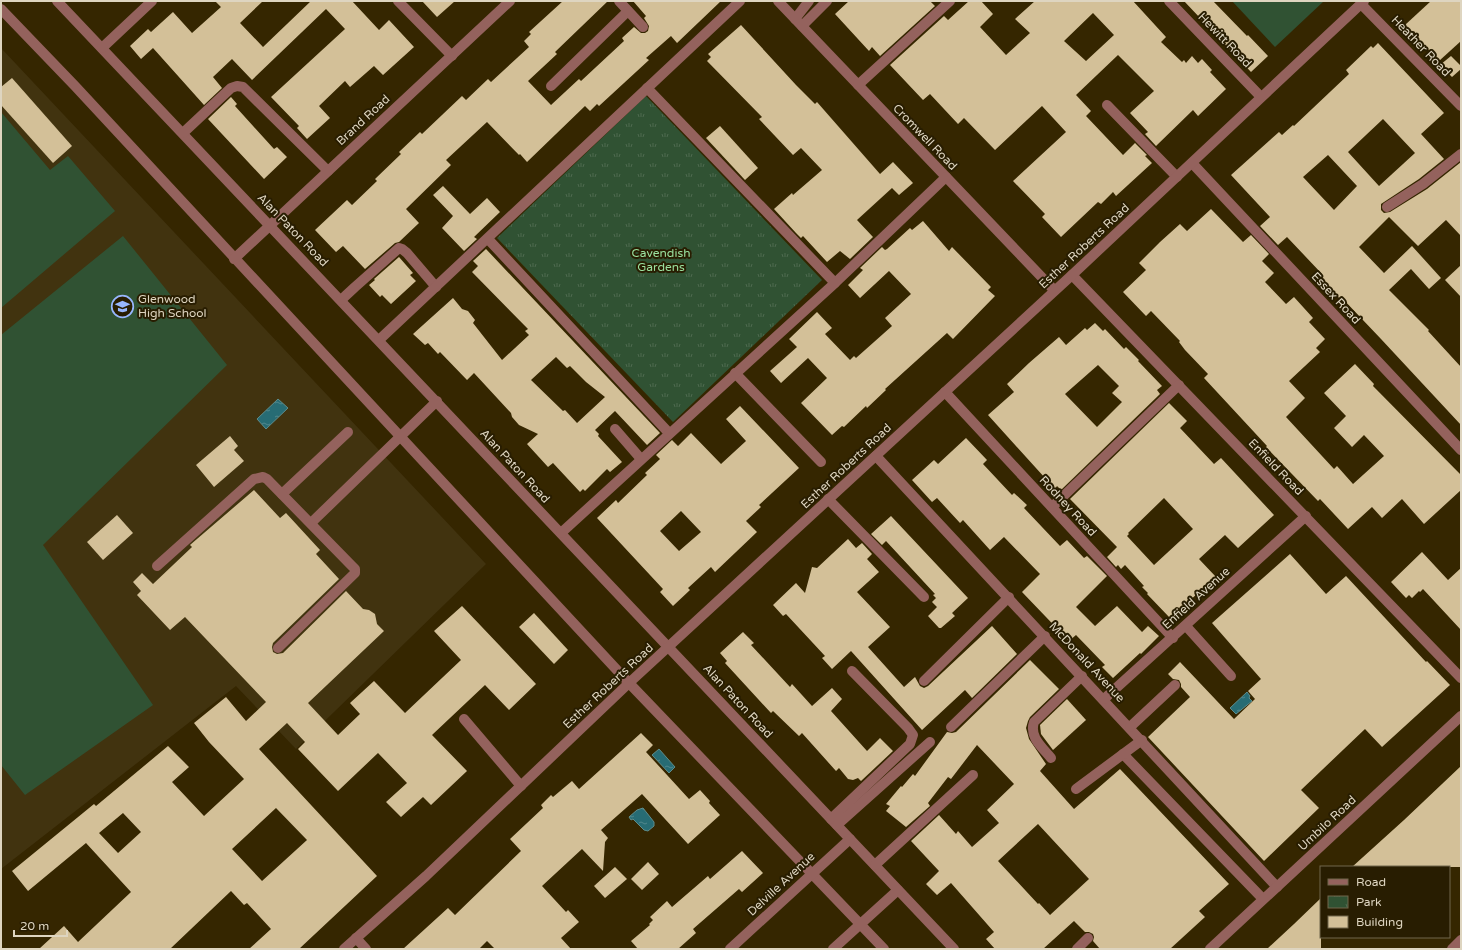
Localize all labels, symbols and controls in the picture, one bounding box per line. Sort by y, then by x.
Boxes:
street label: Hewitt Road [1195,10,1255,70]
street label: Heather Road [1389,13,1453,79]
street label: Brand Road [333,92,393,148]
street label: Cromwell Road [890,101,960,173]
street label: Alan Paton Road [255,191,331,269]
street label: Esther Roberts Road [1036,201,1132,291]
park label: Cavendish Gardens [632,246,690,274]
street label: Essex Road [1309,269,1363,327]
place label: Glenwood High School [138,292,207,320]
school or university icon: Glenwood High School [109,293,135,319]
street label: Esther Roberts Road [798,421,894,511]
street label: Alan Paton Road [477,426,553,506]
street label: Enfield Road [1246,436,1306,498]
street label: Rodney Road [1037,473,1099,539]
street label: Enfield Avenue [1159,564,1233,632]
street label: McDonald Avenue [1046,619,1128,705]
street label: Esther Roberts Road [560,641,656,731]
street label: Alan Paton Road [700,661,776,741]
street label: Umbilo Road [1295,793,1359,853]
street label: Delville Avenue [745,849,818,919]
legend [1320,866,1450,938]
text: Road [1356,875,1386,889]
text: Park [1356,895,1382,909]
scale bar [14,912,67,938]
text: Building [1356,915,1403,929]
text: 20 m [20,919,49,933]

